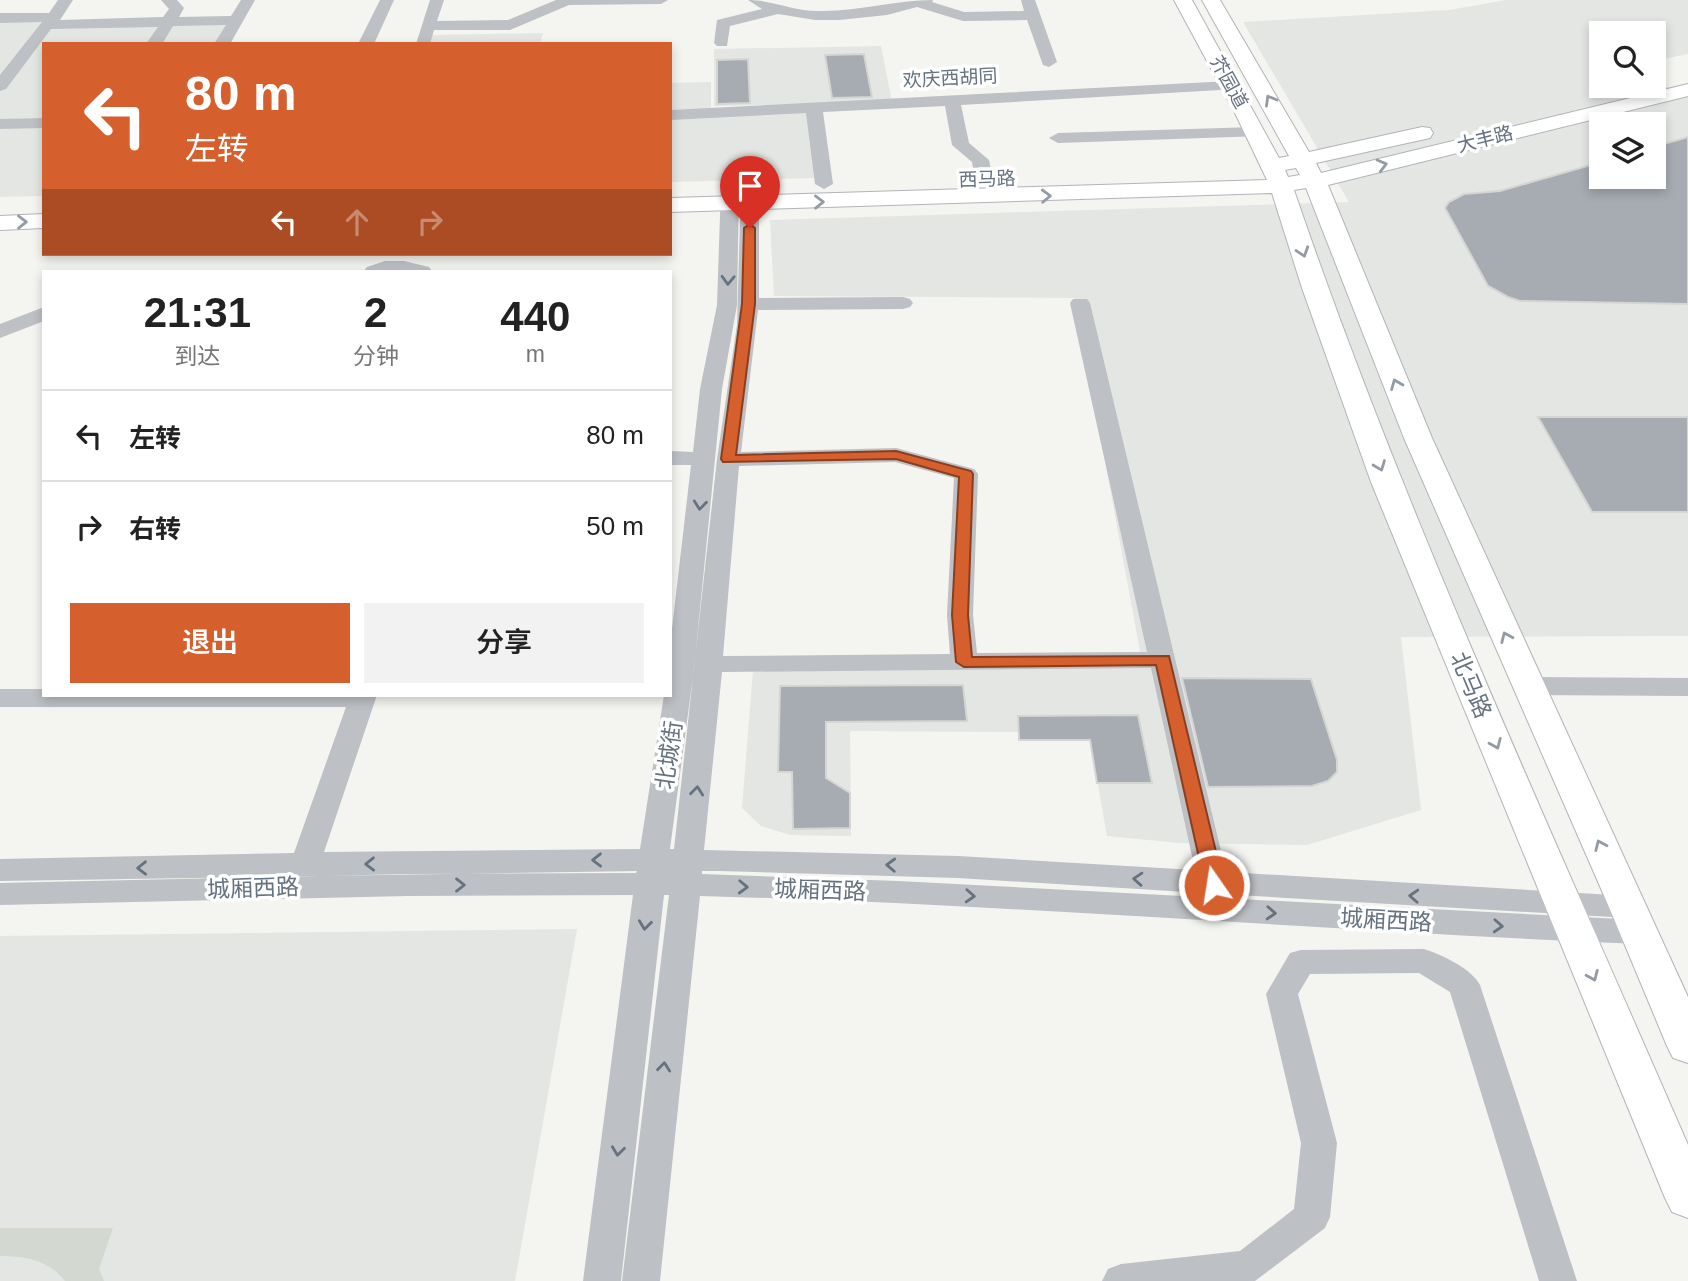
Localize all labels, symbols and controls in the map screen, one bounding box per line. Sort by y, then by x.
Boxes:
map controls [1589,21,1666,189]
button: search [1589,21,1666,98]
street label: 芥园道 [1206,52,1252,112]
street label: 欢庆西胡同 [902,65,998,91]
text: 80 m [185,66,297,120]
icon: left [70,70,161,161]
one-way arrow [1265,95,1278,108]
button: layers [1589,112,1666,189]
street label: 大丰路 [1455,122,1515,156]
text: 左转 [185,131,249,167]
pin [720,156,780,228]
one-way arrow [1375,159,1387,174]
icon: arrive [731,167,769,205]
street label: 西马路 [958,168,1016,190]
one-way arrow [1041,188,1052,204]
one-way arrow [813,194,824,209]
icon: left [265,203,303,241]
icon: ahead [338,203,376,241]
icon: right [411,203,449,241]
one-way arrow [17,214,28,230]
one-way arrow [1295,245,1309,258]
one-way arrow [720,275,736,285]
text: 21:31 [144,289,251,336]
text: 2 [364,289,387,336]
text: 440 [500,293,570,340]
text: m [526,341,545,367]
text: 到达 [174,343,220,369]
text: 分钟 [353,343,399,369]
one-way arrow [1391,378,1405,390]
icon: left [70,417,108,455]
text: 80 m [586,420,644,450]
text: 左转 [129,423,181,453]
one-way arrow [1372,459,1386,471]
one-way arrow [693,500,708,511]
icon: right [70,508,108,546]
text: 50 m [586,511,644,541]
text: 右转 [129,514,181,544]
button: 退出 [70,603,350,683]
button: 分享 [364,603,644,683]
one-way arrow [1500,632,1514,644]
street label: 北马路 [1446,648,1496,722]
street label: 北城街 [651,719,687,791]
one-way arrow [1487,737,1501,749]
one-way arrow [690,785,705,797]
one-way arrow [1594,839,1608,852]
position arrow [1177,848,1251,922]
one-way arrow [591,852,602,868]
one-way arrow [364,856,374,872]
one-way arrow [886,857,896,873]
one-way arrow [137,860,148,875]
one-way arrow [1132,872,1143,887]
street label: 城厢西路 [207,873,299,903]
street label: 城厢西路 [774,875,866,905]
one-way arrow [455,877,466,893]
one-way arrow [738,880,749,895]
one-way arrow [965,888,976,903]
one-way arrow [1408,889,1419,904]
one-way arrow [1266,905,1277,920]
street label: 城厢西路 [1339,905,1433,935]
one-way arrow [1493,918,1504,933]
one-way arrow [638,919,653,931]
one-way arrow [1585,969,1599,981]
one-way arrow [656,1061,671,1073]
one-way arrow [610,1145,625,1157]

